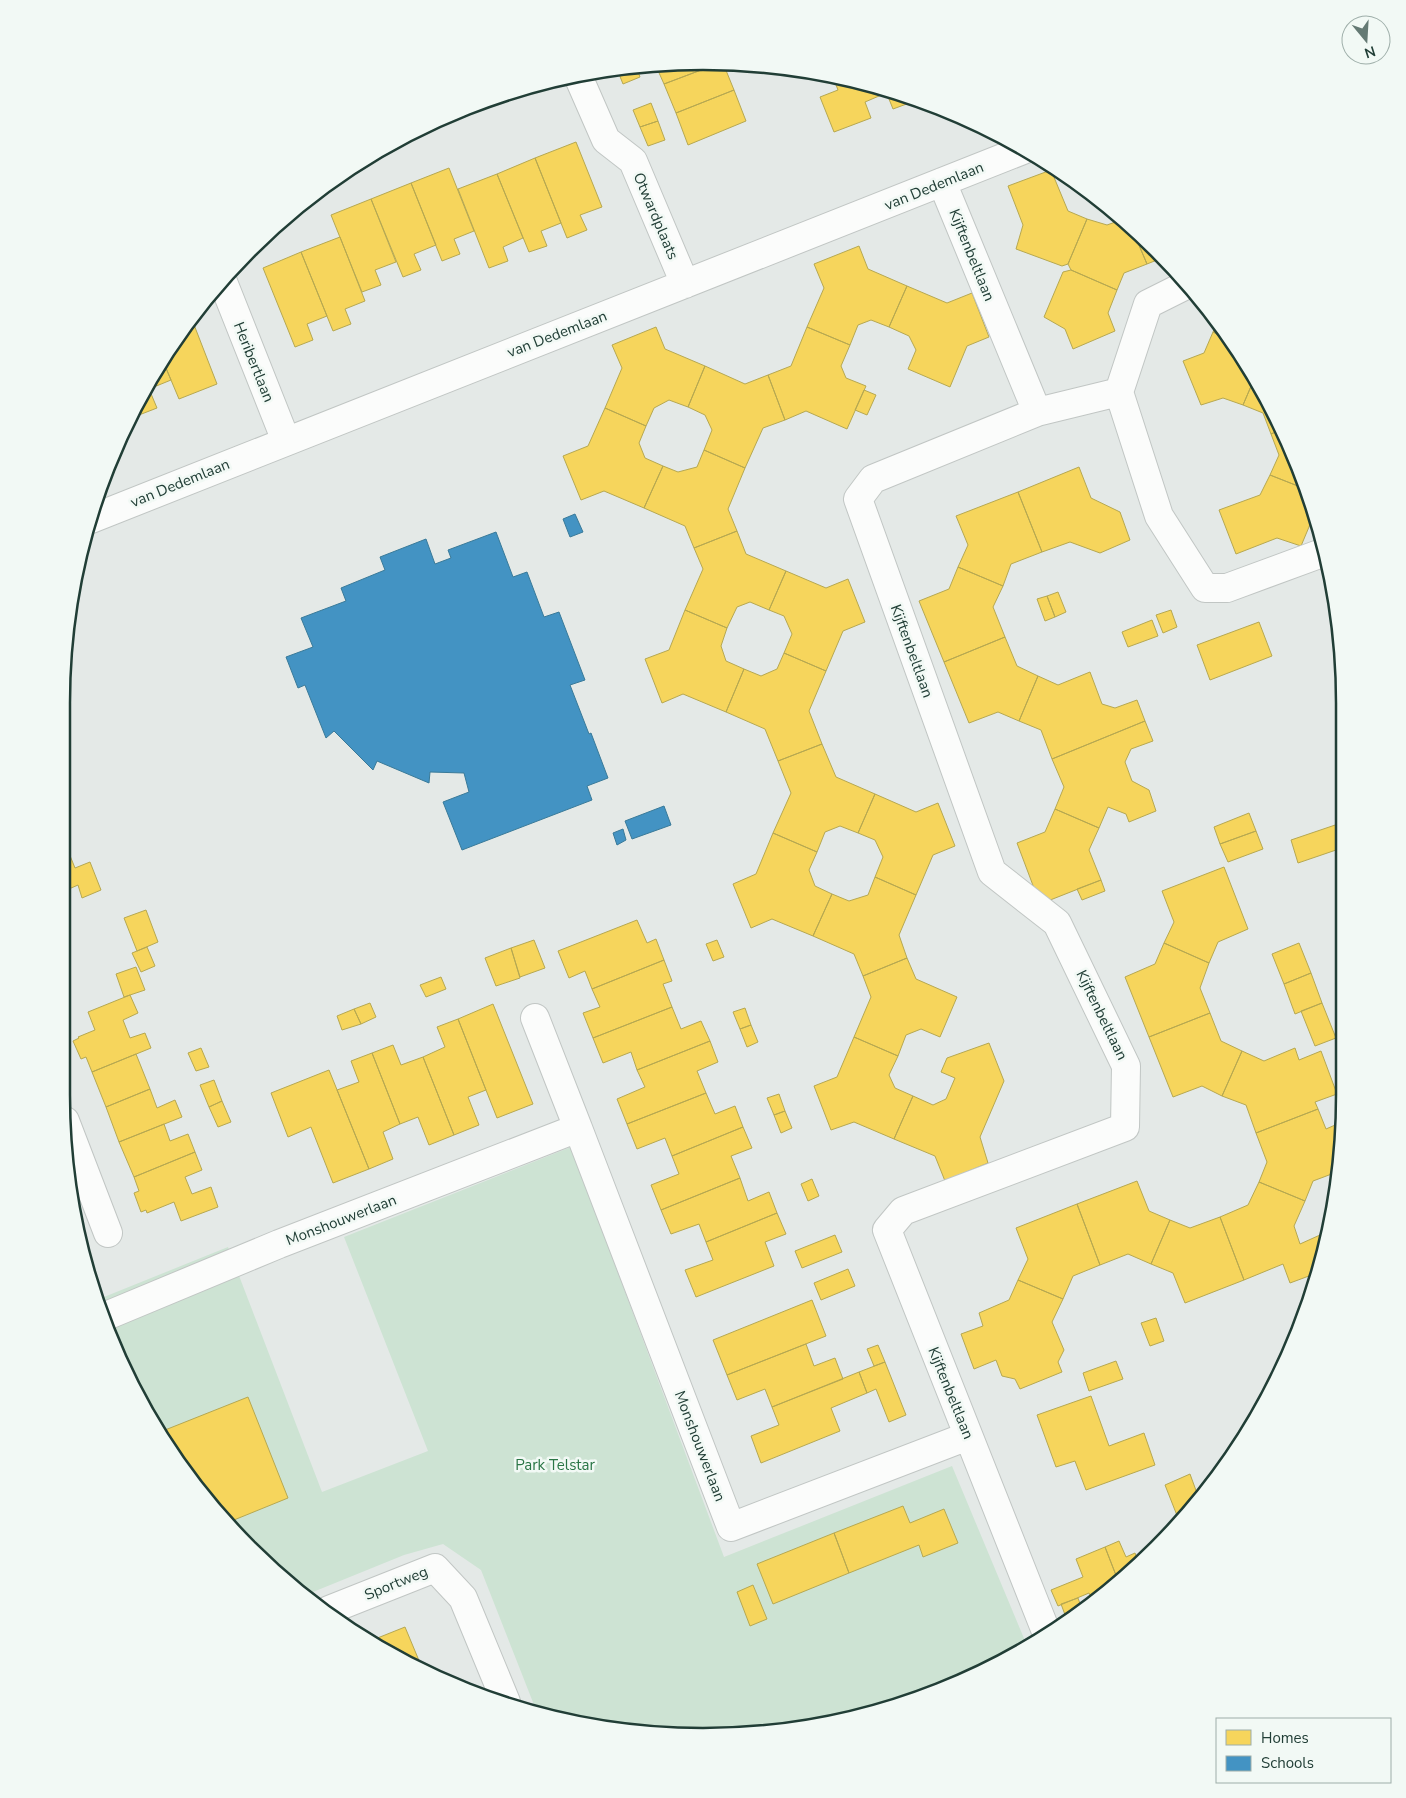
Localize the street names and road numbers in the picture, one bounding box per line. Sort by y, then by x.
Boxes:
street label: van Dedemlaan [881,157,987,215]
street label: Otwardplaats [629,169,683,263]
street label: Kijftenbeltlaan [944,206,1000,304]
street label: van Dedemlaan [504,306,610,362]
street label: Heribertlaan [229,319,279,405]
street label: van Dedemlaan [127,454,233,512]
street label: Kijftenbeltlaan [886,602,938,700]
street label: Kijftenbeltlaan [1072,967,1132,1063]
street label: Monshouwerlaan [283,1190,399,1250]
street label: Kijftenbeltlaan [923,1344,979,1442]
street label: Monshouwerlaan [670,1388,730,1504]
street label: Sportweg [361,1561,431,1605]

